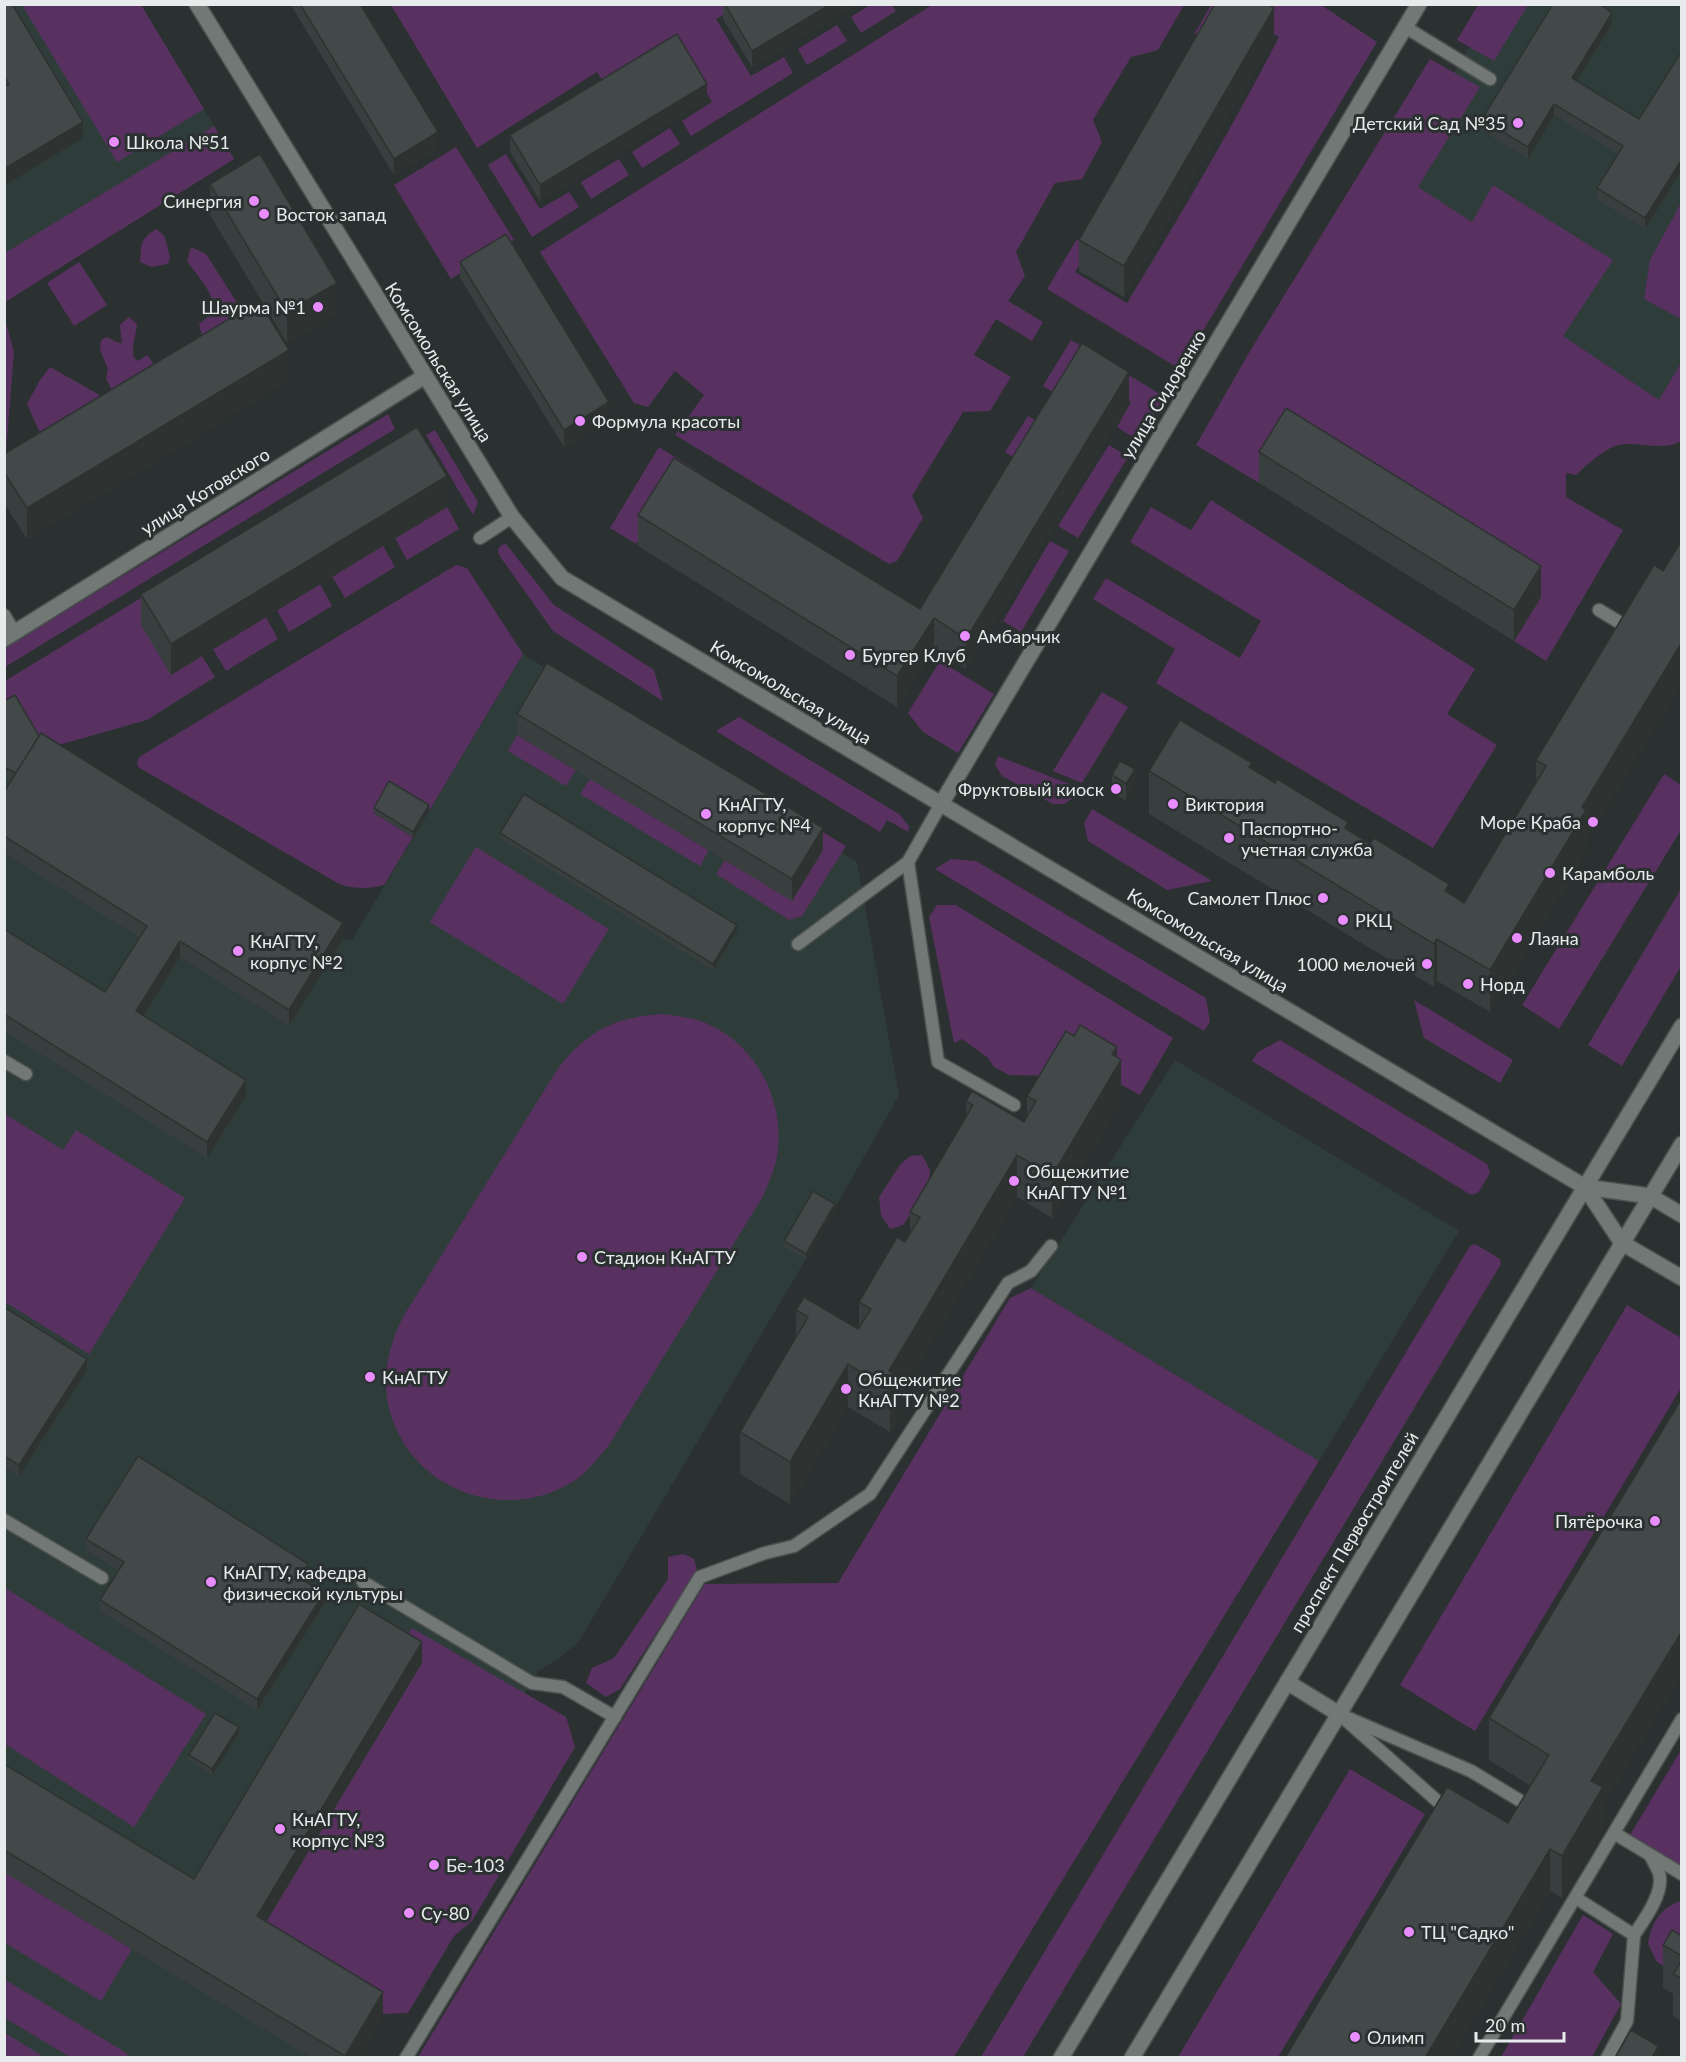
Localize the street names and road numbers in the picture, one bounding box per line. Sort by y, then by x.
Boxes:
street label: Комсомольская улица [381,278,497,446]
street label: улица Сидоренко [1116,326,1210,462]
street label: улица Котовского [136,443,274,539]
street label: Комсомольская улица [706,635,876,749]
street label: Комсомольская улица [1123,883,1293,997]
street label: проспект Первостроителей [1285,1428,1423,1636]

